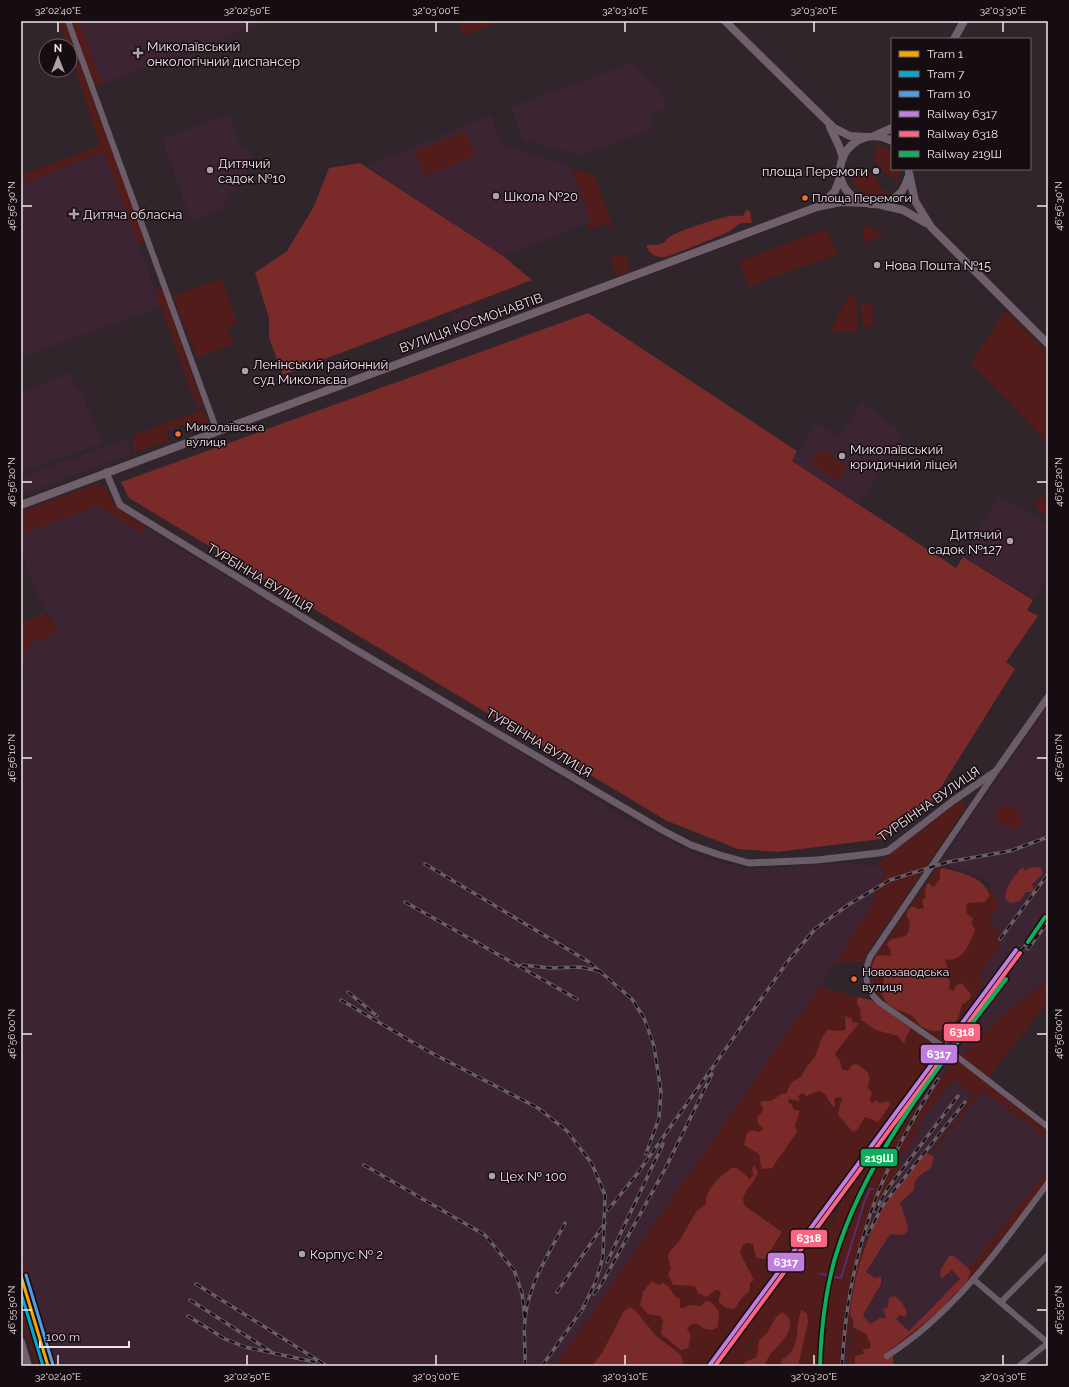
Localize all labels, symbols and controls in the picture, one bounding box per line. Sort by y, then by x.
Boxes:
text: 32°02'40"E [35,5,81,16]
text: 32°02'50"E [224,5,270,16]
text: 32°03'00"E [412,5,460,16]
text: 32°03'10"E [602,5,648,16]
text: 32°03'20"E [791,5,837,16]
text: 32°03'30"E [980,5,1026,16]
north arrow [38,38,78,78]
legend [891,38,1031,170]
place label: Миколаївський онкологічний диспансер [147,39,300,69]
text: N [54,42,62,55]
marker: Миколаївський онкологічний диспансер [132,47,144,59]
text: Tram 1 [927,47,963,61]
text: Tram 7 [927,67,965,81]
text: Tram 10 [927,87,971,101]
text: Railway 6317 [927,107,998,121]
text: Railway 6318 [927,127,998,141]
text: Railway 219Ш [927,147,1002,161]
place label: Дитячий садок №10 [218,156,286,186]
place label: площа Перемоги [762,164,868,179]
marker: Дитячий садок №10 [205,165,215,175]
marker: площа Перемоги [871,166,881,176]
text: 46°56'30"N [6,181,17,231]
text: 46°56'30"N [1053,181,1064,231]
place label: Школа №20 [504,189,578,204]
marker: Школа №20 [491,191,501,201]
place label: Площа Перемоги [812,191,912,205]
marker: Площа Перемоги [800,193,810,203]
place label: Дитяча обласна [83,207,182,222]
marker: Дитяча обласна [68,208,80,220]
place label: Нова Пошта №15 [885,258,991,273]
marker: Нова Пошта №15 [872,260,882,270]
street label: ВУЛИЦЯ КОСМОНАВТІВ [397,290,545,356]
place label: Ленінський районний суд Миколаєва [253,357,388,387]
marker: Ленінський районний суд Миколаєва [240,366,250,376]
place label: Миколаївська вулиця [186,420,264,449]
marker: Миколаївська вулиця [173,429,183,439]
place label: Миколаївський юридичний ліцей [850,442,957,472]
marker: Миколаївський юридичний ліцей [837,451,847,461]
text: 46°56'20"N [6,457,17,507]
text: 46°56'20"N [1053,457,1064,507]
place label: Дитячий садок №127 [928,527,1002,557]
marker: Дитячий садок №127 [1005,536,1015,546]
street label: ТУРБІННА ВУЛИЦЯ [205,541,315,615]
street label: ТУРБІННА ВУЛИЦЯ [484,706,594,780]
text: 46°56'10"N [6,734,17,782]
text: 46°56'10"N [1053,734,1064,782]
street label: ТУРБІННА ВУЛИЦЯ [875,763,983,845]
place label: Новозаводська вулиця [862,965,949,994]
marker: Новозаводська вулиця [849,974,859,984]
text: 46°56'00"N [6,1009,17,1059]
text: 46°56'00"N [1053,1009,1064,1059]
line badge: 6318 [943,1023,981,1042]
text: 6318 [950,1026,975,1039]
line badge: 6317 [920,1044,958,1064]
text: 6317 [927,1048,952,1061]
line badge: 219Ш [860,1148,898,1167]
text: 219Ш [864,1152,894,1165]
place label: Цех № 100 [500,1169,567,1184]
marker: Цех № 100 [487,1171,497,1181]
line badge: 6318 [790,1229,828,1248]
text: 6318 [797,1232,822,1245]
place label: Корпус № 2 [310,1247,383,1262]
marker: Корпус № 2 [297,1249,307,1259]
line badge: 6317 [767,1252,805,1272]
text: 6317 [774,1256,799,1269]
text: 46°55'50"N [6,1286,17,1334]
text: 46°55'50"N [1053,1286,1064,1334]
scale bar [40,1323,129,1349]
text: 100 m [46,1330,80,1344]
text: 32°02'40"E [35,1371,81,1382]
text: 32°02'50"E [224,1371,270,1382]
text: 32°03'00"E [412,1371,460,1382]
text: 32°03'10"E [602,1371,648,1382]
text: 32°03'20"E [791,1371,837,1382]
text: 32°03'30"E [980,1371,1026,1382]

